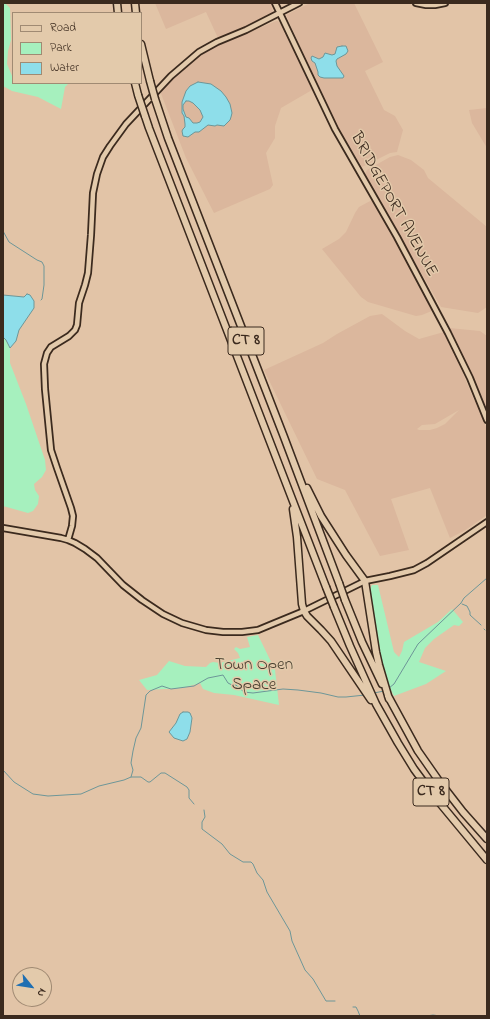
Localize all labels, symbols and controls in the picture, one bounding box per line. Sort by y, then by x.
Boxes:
legend [12,12,142,84]
text: Road [50,19,76,37]
text: Park [50,39,72,57]
text: Water [50,59,79,77]
street label: BRIDGEPORT AVENUE [345,129,441,281]
road number: CT 8 [228,327,264,355]
park label: Town Open Space [215,656,293,696]
road number: CT 8 [413,778,449,806]
north arrow [12,967,52,1007]
text: N [33,985,50,1000]

